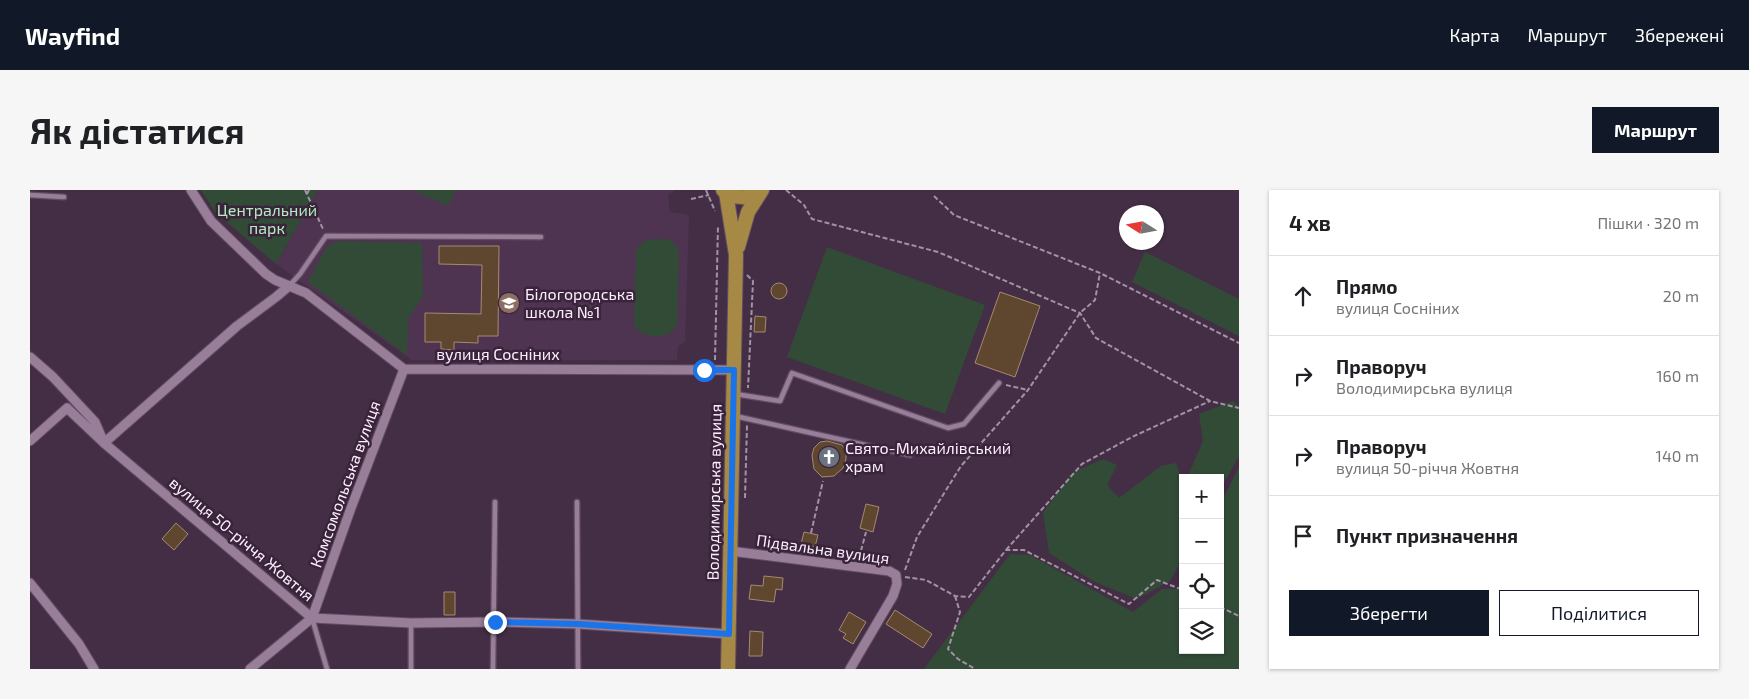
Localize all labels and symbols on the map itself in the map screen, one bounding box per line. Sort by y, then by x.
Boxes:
park label: Центральний парк [217,200,317,237]
north arrow [1119,205,1164,250]
place label: Білогородська школа №1 [525,284,634,321]
school or university icon: Білогородська школа №1 [497,291,521,315]
street label: вулиця Сосніних [436,344,560,364]
route start [693,359,716,382]
street label: Комсомольська вулиця [305,398,385,570]
street label: Володимирська вулиця [702,403,726,581]
place label: Свято-Михайлівський храм [845,438,1011,475]
church icon: Свято-Михайлівський храм [817,445,841,469]
street label: вулиця 50-річчя Жовтня [165,472,319,606]
street label: Підвальна вулиця [755,530,891,568]
route end [484,611,507,634]

